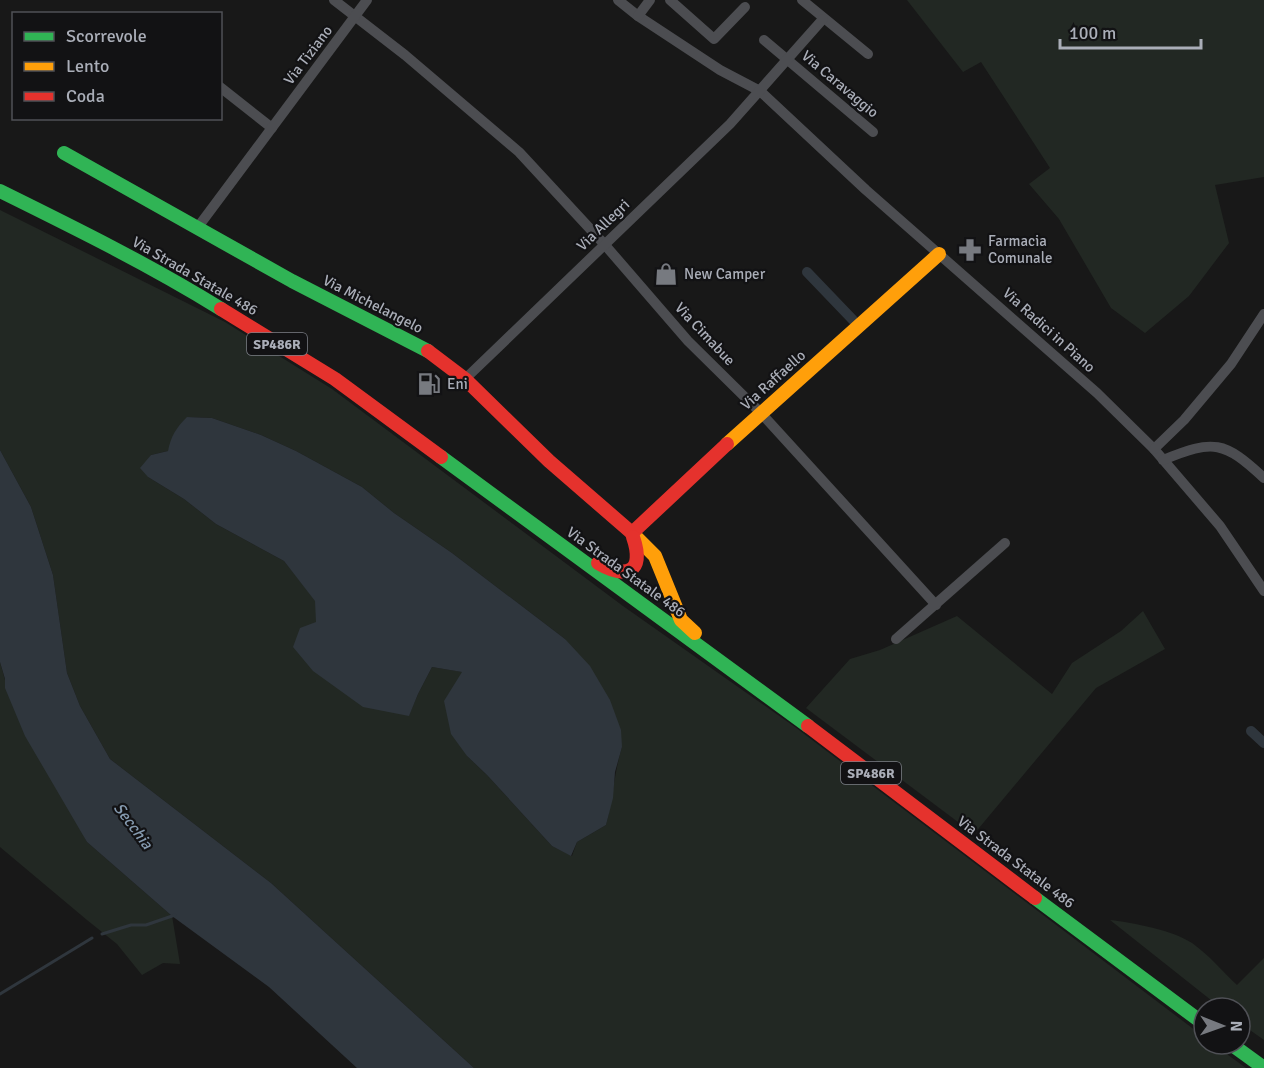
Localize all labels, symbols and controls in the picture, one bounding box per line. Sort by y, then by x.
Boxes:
legend [12,12,222,120]
scale bar [1060,12,1201,50]
street label: Via Tiziano [280,22,336,88]
text: 100 m [1069,22,1116,44]
text: Scorrevole [66,25,147,47]
street label: Via Caravaggio [798,47,882,122]
text: Lento [66,55,109,77]
text: Coda [66,85,105,107]
street label: Via Allegri [573,195,633,255]
place label: Farmacia Comunale [988,232,1052,267]
street label: Via Strada Statale 486 [129,233,261,319]
pharmacy icon: Farmacia Comunale [957,237,983,263]
shop icon: New Camper [653,261,679,287]
place label: New Camper [684,265,766,283]
street label: Via Michelangelo [320,271,426,337]
street label: Via Radici in Piano [999,284,1099,376]
street label: Via Cimabue [671,299,739,369]
road number: SP486R [247,333,307,355]
street label: Via Raffaello [737,346,809,414]
fuel station icon: Eni [416,371,442,397]
place label: Eni [447,375,468,393]
street label: Via Strada Statale 486 [563,523,689,621]
road number: SP486R [841,762,901,784]
water label: Secchia [109,799,157,854]
street label: Via Strada Statale 486 [954,812,1078,912]
north arrow [1192,996,1252,1056]
text: N [1226,1021,1246,1032]

